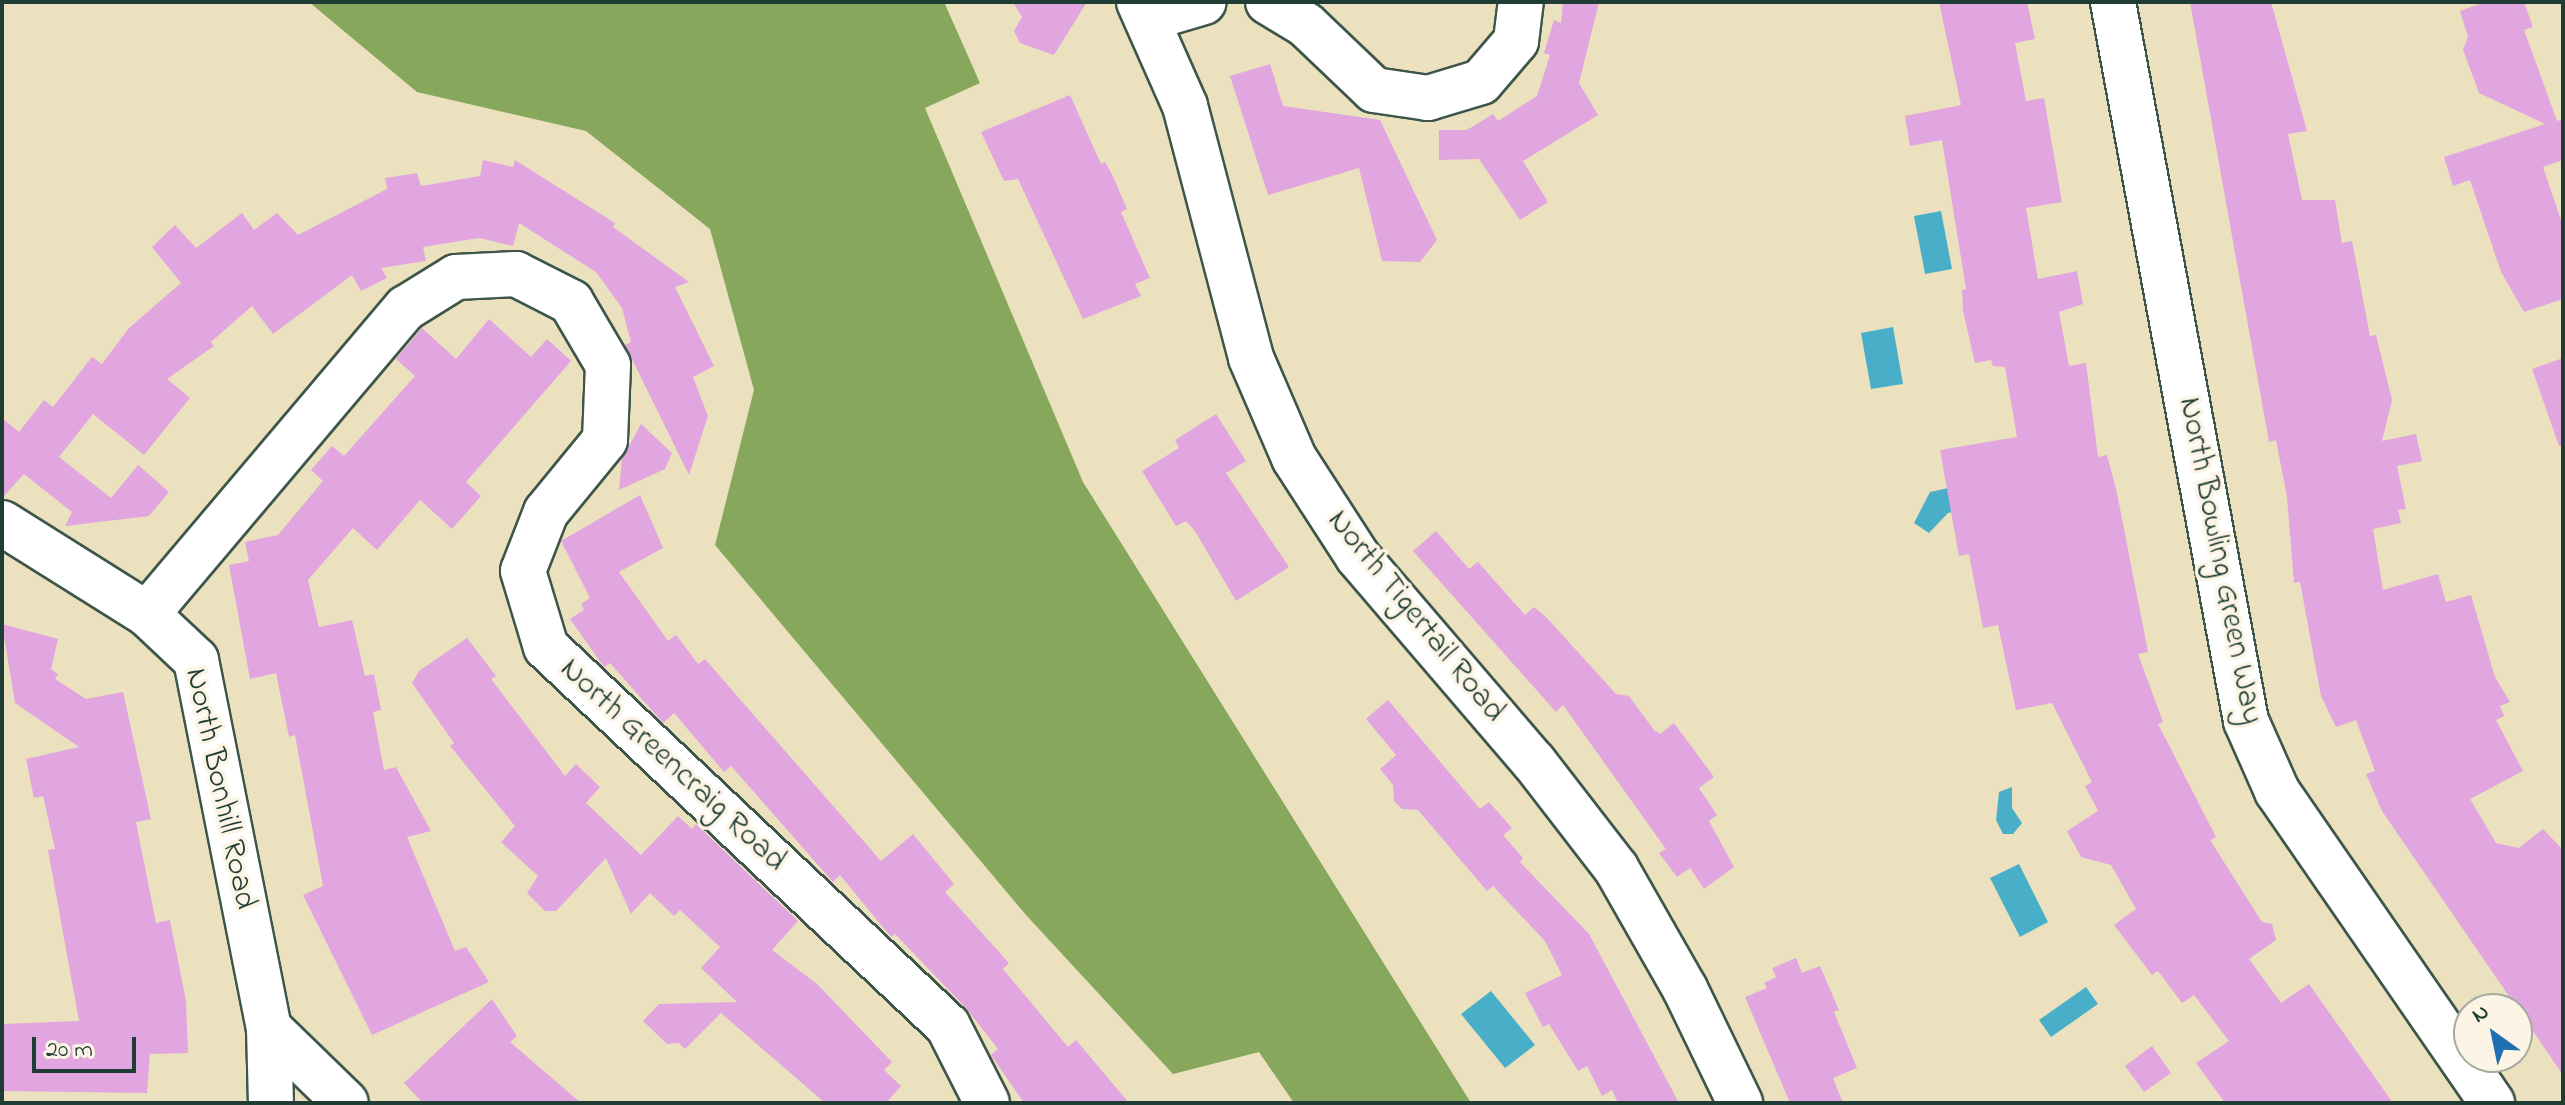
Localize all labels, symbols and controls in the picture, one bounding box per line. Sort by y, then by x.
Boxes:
street label: North Bowling Green Way [2168,394,2270,728]
street label: North Tigertail Road [1318,503,1512,731]
street label: North Greencraig Road [551,651,793,881]
street label: North Bonhill Road [175,665,263,913]
north arrow [2453,993,2533,1073]
text: N [2466,997,2496,1032]
scale bar [36,1021,140,1071]
text: 20 m [46,1033,93,1068]

